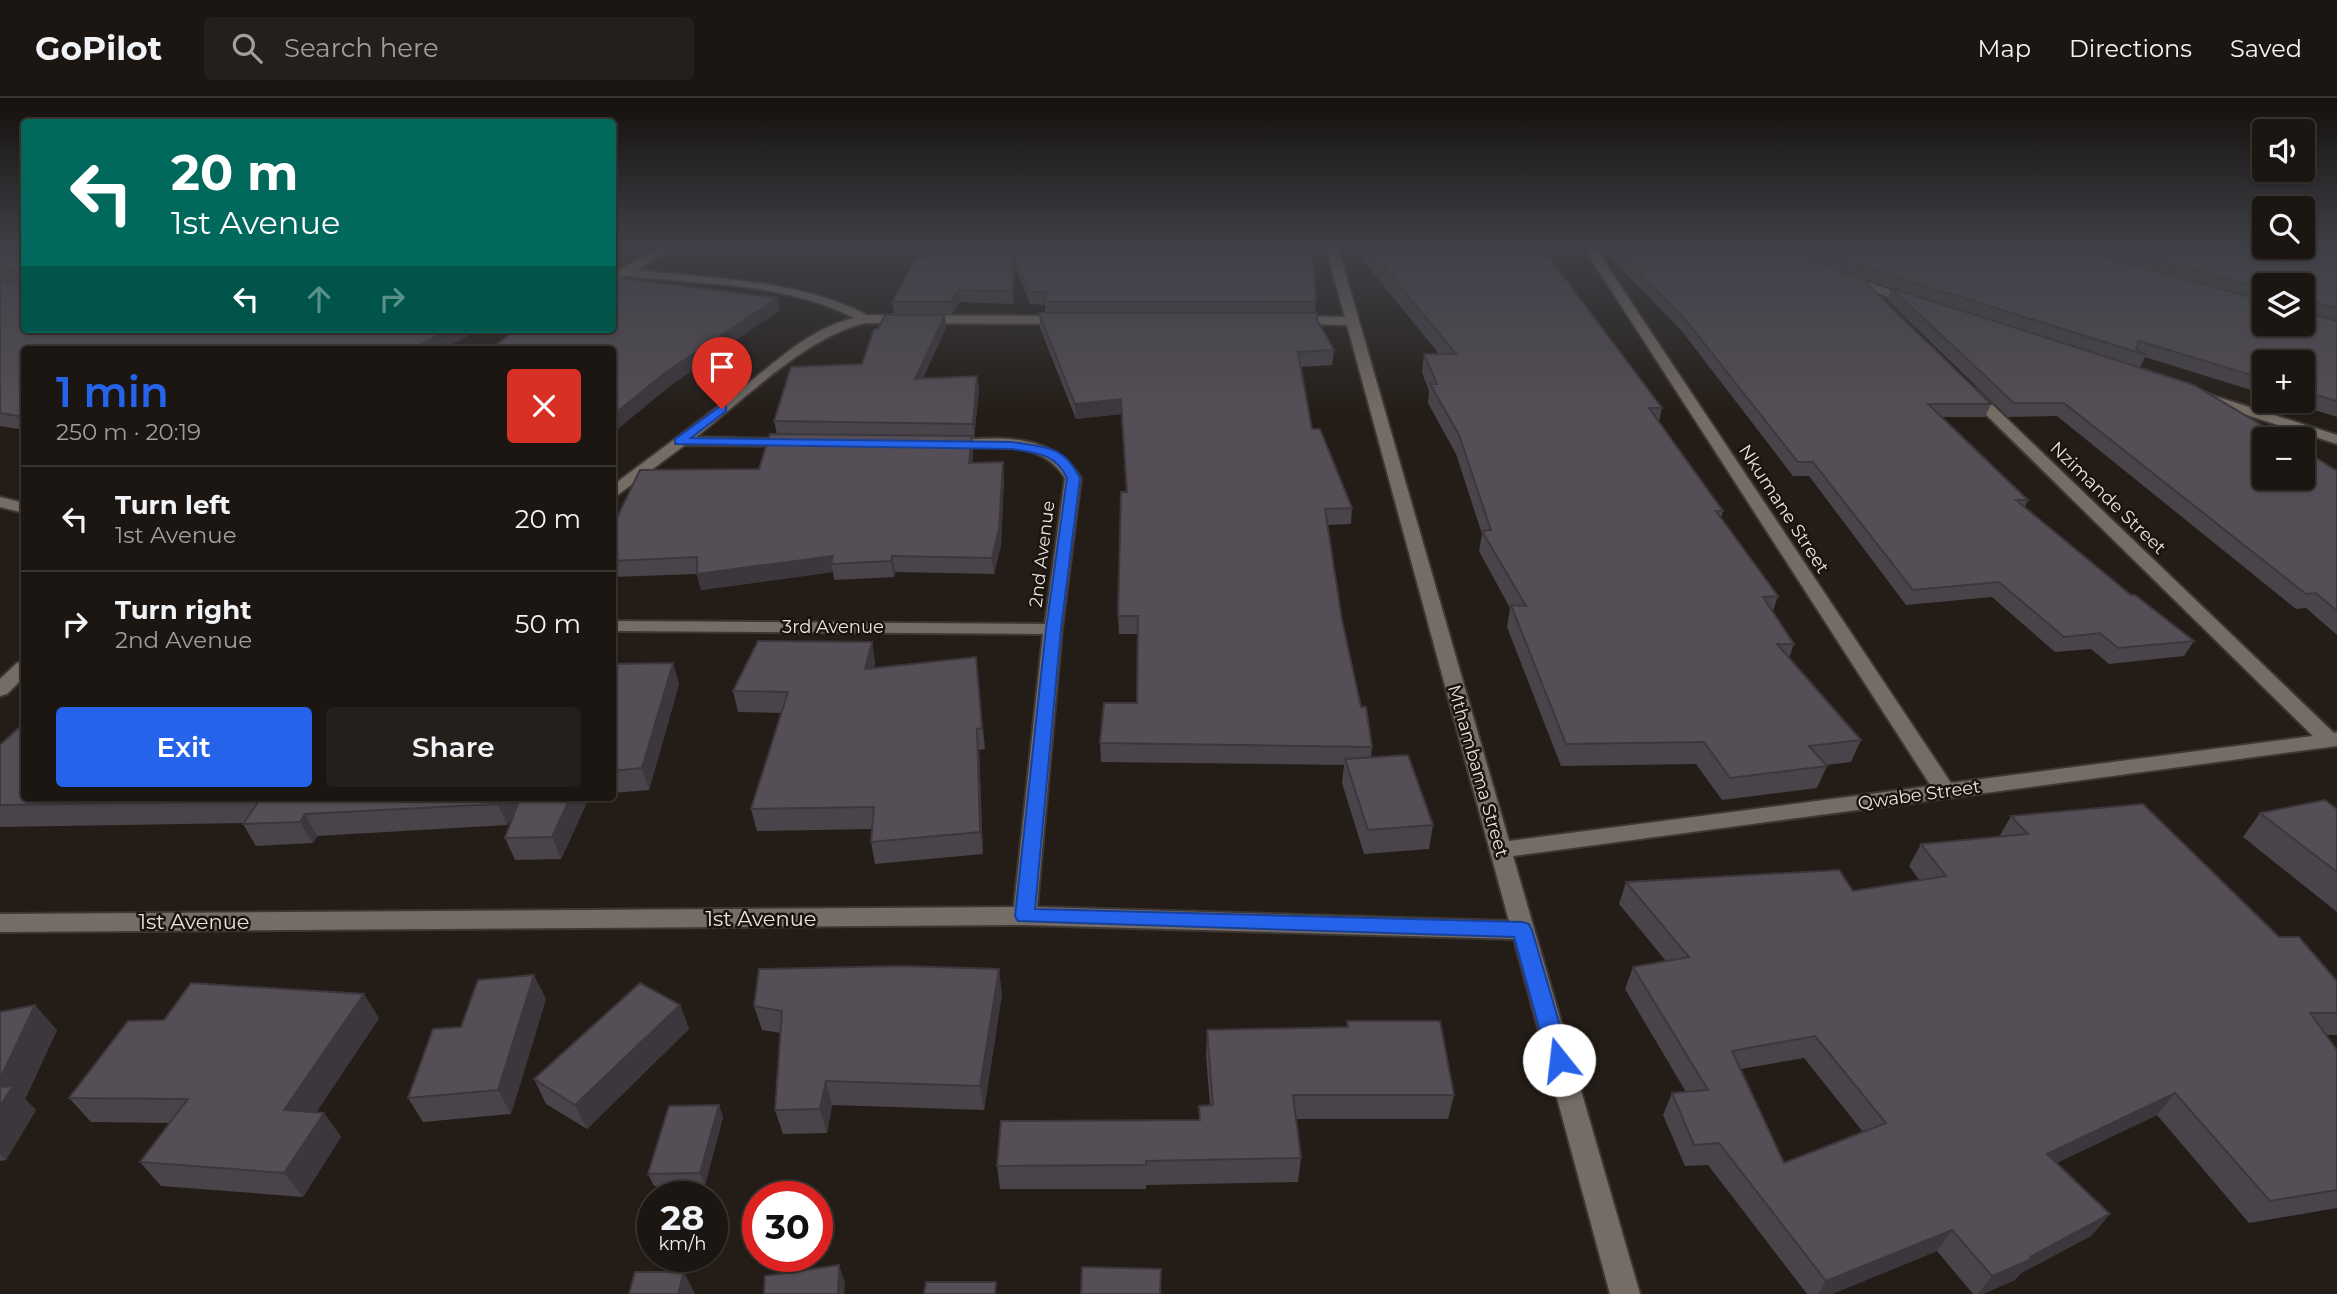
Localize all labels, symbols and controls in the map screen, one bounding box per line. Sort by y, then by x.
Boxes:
search box [204,17,694,80]
text: GoPilot [35,28,162,68]
icon: search [228,29,266,67]
text: Search here [284,32,439,64]
text: Map [1978,34,2031,63]
text: Directions [2069,34,2192,63]
text: Saved [2230,34,2302,63]
map controls [2252,119,2315,490]
button: sound [2252,119,2315,182]
text: 20 m [171,143,298,202]
icon: left [56,147,147,238]
button: search [2252,196,2315,259]
text: 1st Avenue [171,203,340,242]
button: layers [2252,273,2315,336]
icon: left [227,280,265,318]
icon: ahead [300,280,338,318]
icon: right [373,280,411,318]
pin [692,337,752,409]
icon: arrive [703,348,741,386]
button: + [2252,350,2315,413]
text: 1 min [56,366,169,418]
button: close [507,369,581,443]
text: 250 m · 20:19 [56,418,201,446]
button: − [2252,427,2315,490]
street label: Nzimande Street [2045,437,2171,559]
street label: Nkumane Street [1734,440,1834,578]
text: Turn left [115,489,231,521]
street label: 2nd Avenue [1025,499,1059,609]
icon: left [56,500,94,538]
text: 20 m [515,503,581,535]
text: 1st Avenue [115,521,237,549]
text: Turn right [115,594,251,626]
icon: right [56,605,94,643]
text: 50 m [515,608,581,640]
street label: 3rd Avenue [782,616,884,638]
text: 2nd Avenue [115,626,252,654]
street label: Mthambama Street [1443,682,1513,860]
button: Exit [56,707,312,787]
button: Share [326,707,581,787]
street label: Qwabe Street [1856,776,1982,814]
street label: 1st Avenue [705,906,817,931]
street label: 1st Avenue [138,909,250,934]
position arrow [1522,1023,1596,1097]
speed limit sign: 30 [742,1181,833,1272]
text: 28 [661,1196,704,1239]
text: km/h [658,1233,707,1255]

